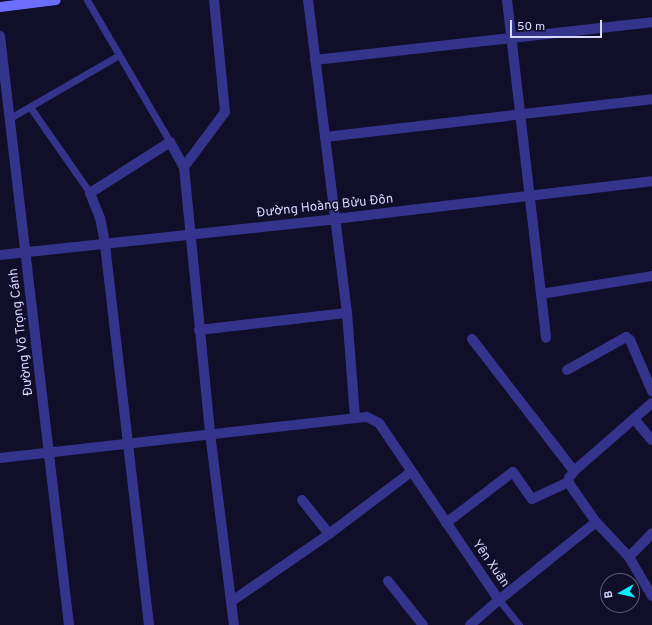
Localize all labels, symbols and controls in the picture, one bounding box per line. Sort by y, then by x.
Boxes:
scale bar [512,12,604,38]
text: 50 m [517,19,545,35]
street label: Đường Hoàng Bửu Đôn [256,192,394,222]
street label: Đường Võ Trọng Cánh [6,267,38,397]
street label: Yên Xuân [468,537,512,591]
north arrow [600,573,640,613]
text: B [602,590,617,599]

